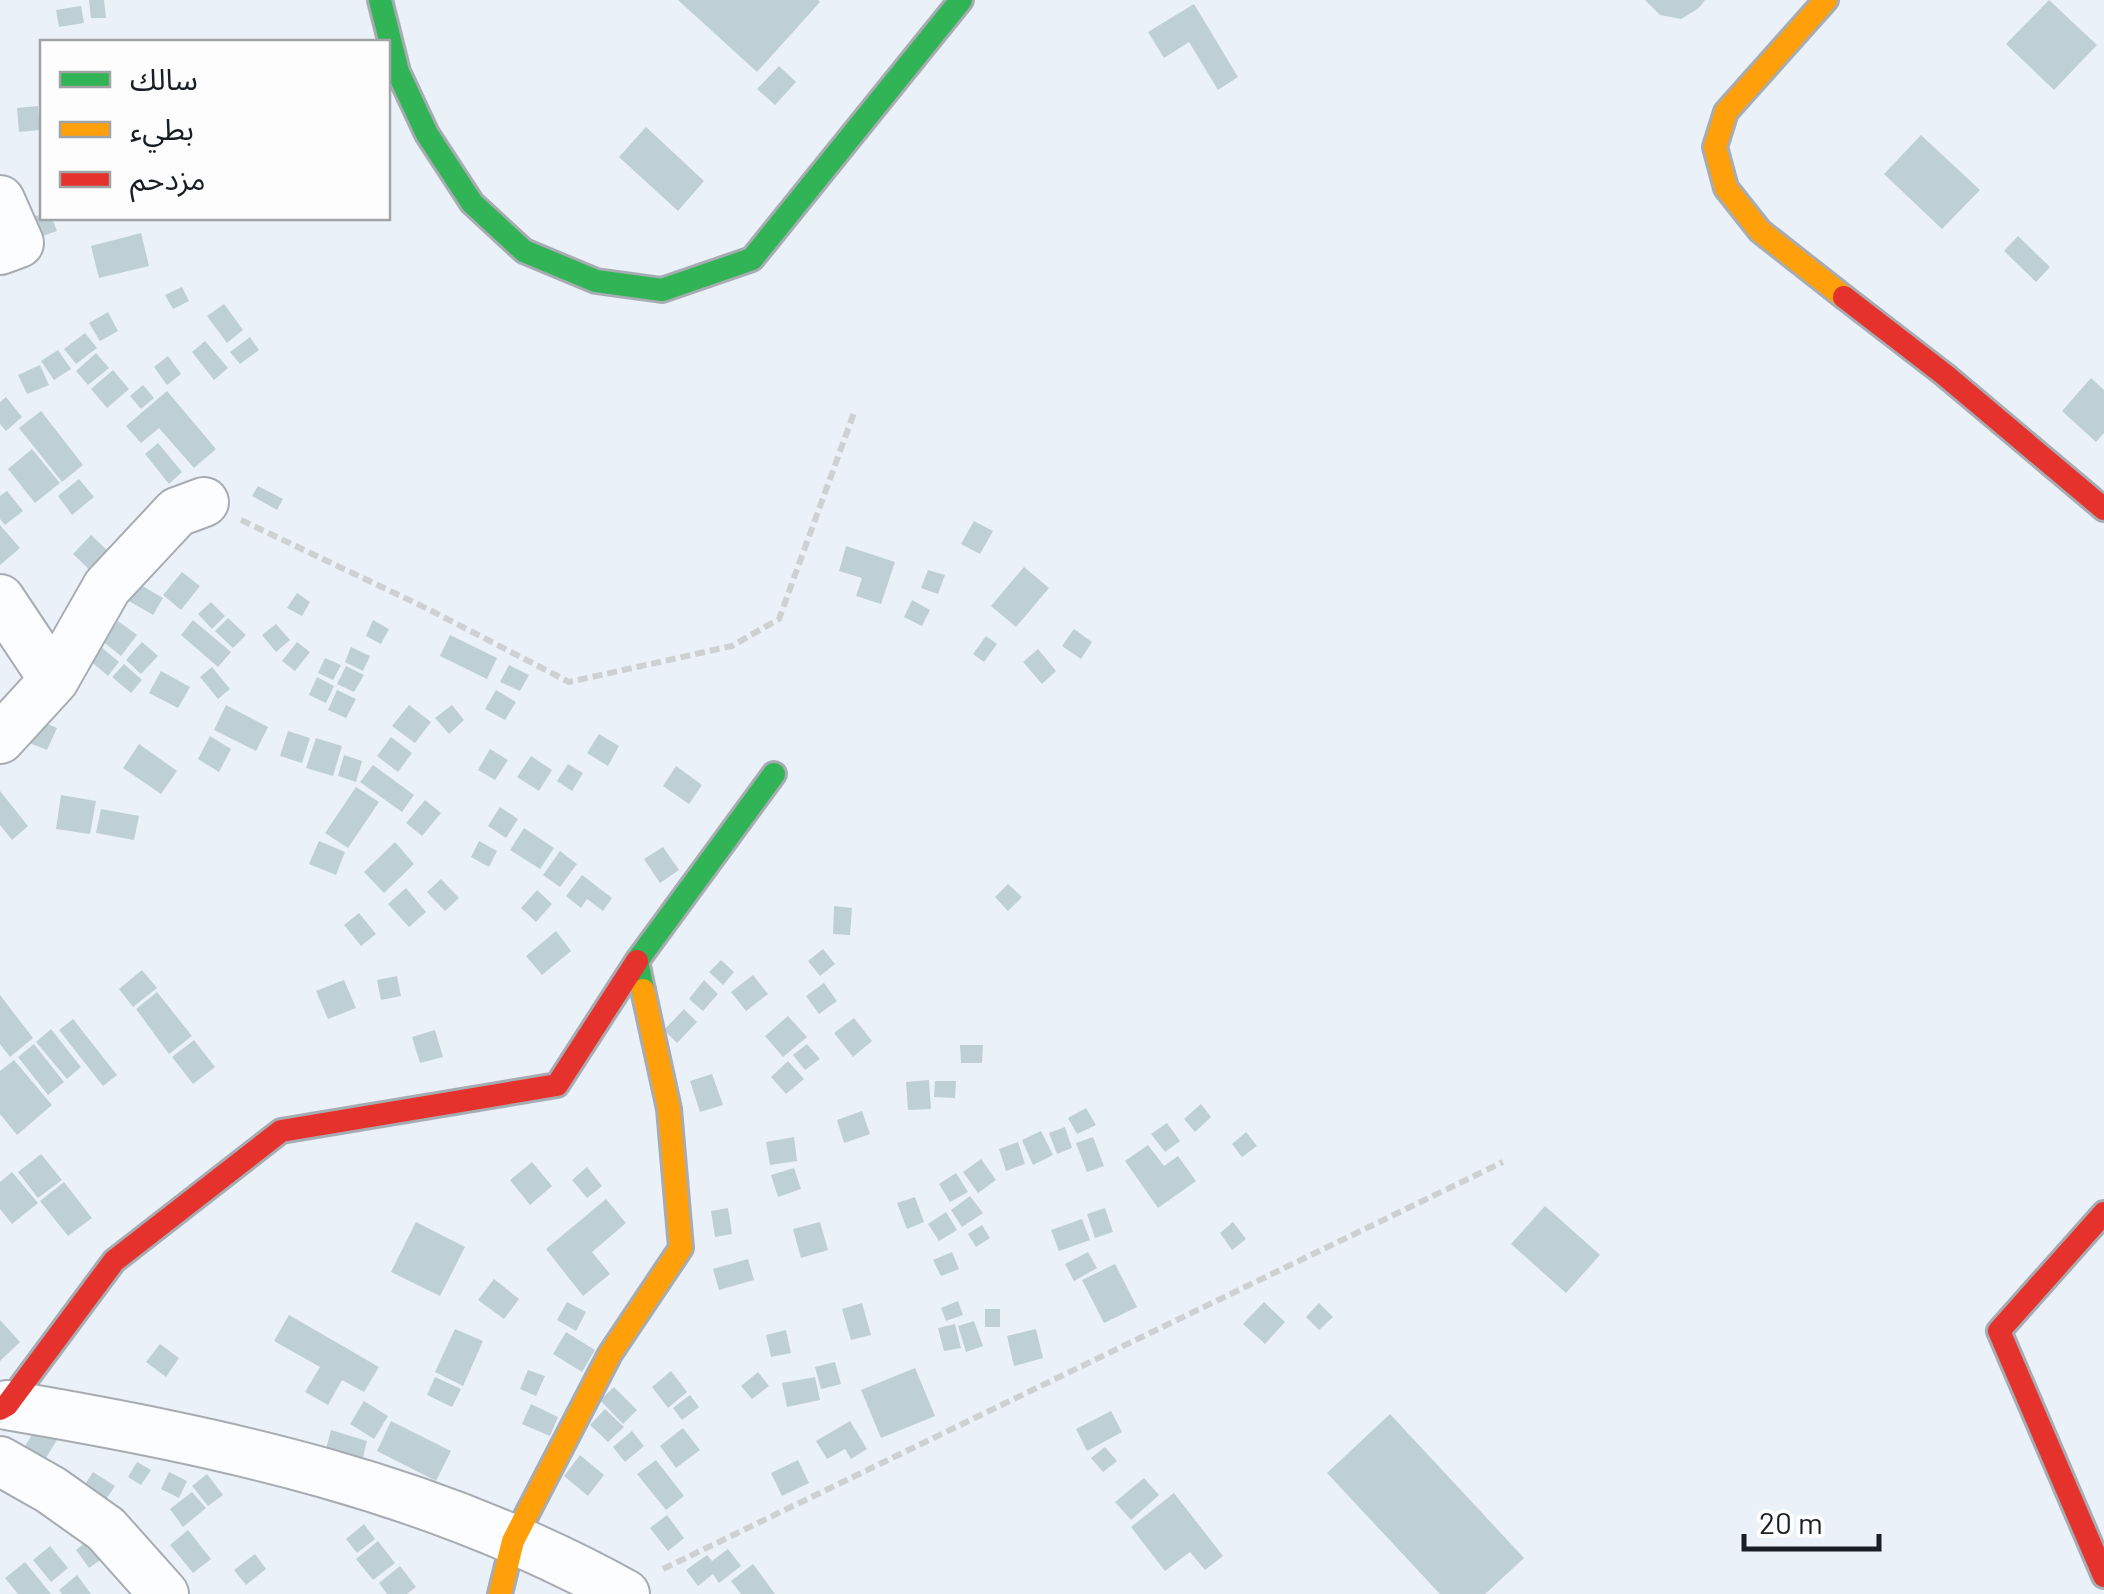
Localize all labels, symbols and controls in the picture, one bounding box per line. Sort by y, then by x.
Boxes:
legend [40,40,390,220]
text: سالك [130,60,198,96]
text: بطيء [130,110,194,153]
text: مزدحم [130,160,206,203]
scale bar [1744,1489,1879,1551]
text: 20 m [1759,1504,1823,1540]

